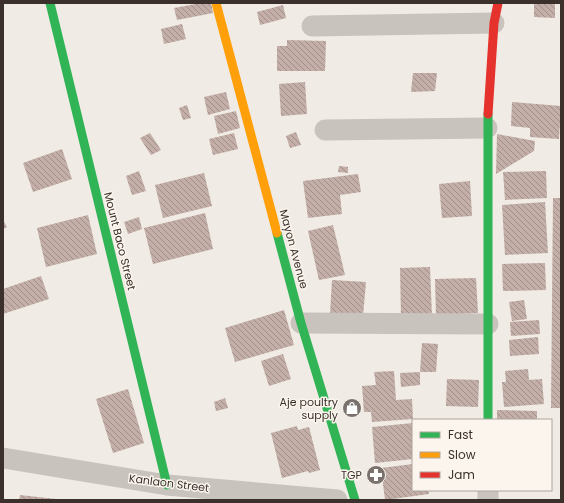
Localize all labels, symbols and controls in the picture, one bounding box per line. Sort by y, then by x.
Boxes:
street label: Mount Baco Street [100,190,140,292]
street label: Mayon Avenue [276,208,312,291]
place label: Aje poultry supply [280,394,339,423]
shop icon: Aje poultry supply [341,397,363,419]
legend [412,419,552,491]
text: Fast [448,426,473,443]
text: Slow [448,446,476,463]
pharmacy icon: TGP [365,464,387,486]
text: Jam [448,466,475,483]
place label: TGP [341,467,362,483]
street label: Kanlaon Street [128,470,210,496]

